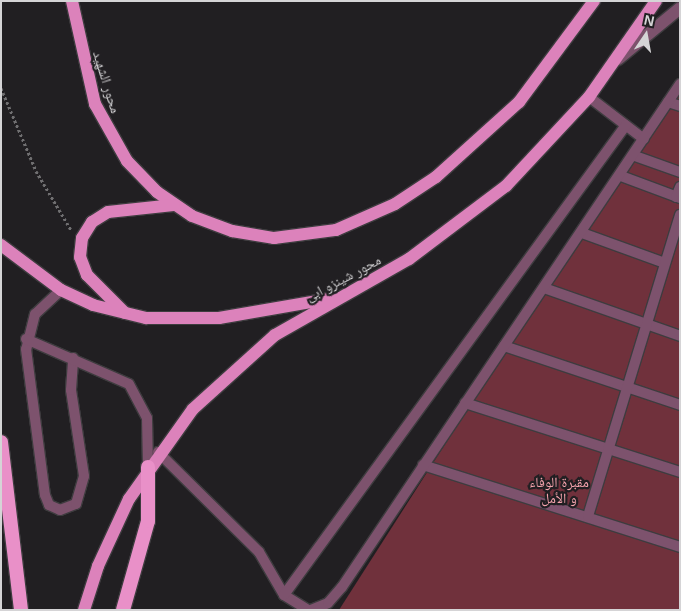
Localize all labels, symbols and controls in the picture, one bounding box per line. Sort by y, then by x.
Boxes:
north arrow [621,10,671,60]
text: N [643,11,656,29]
street label: محور الشهيد [90,49,124,115]
street label: محور شينزو ابى [303,251,383,305]
park label: مقبرة الوفاء و الأمل [529,474,589,507]

